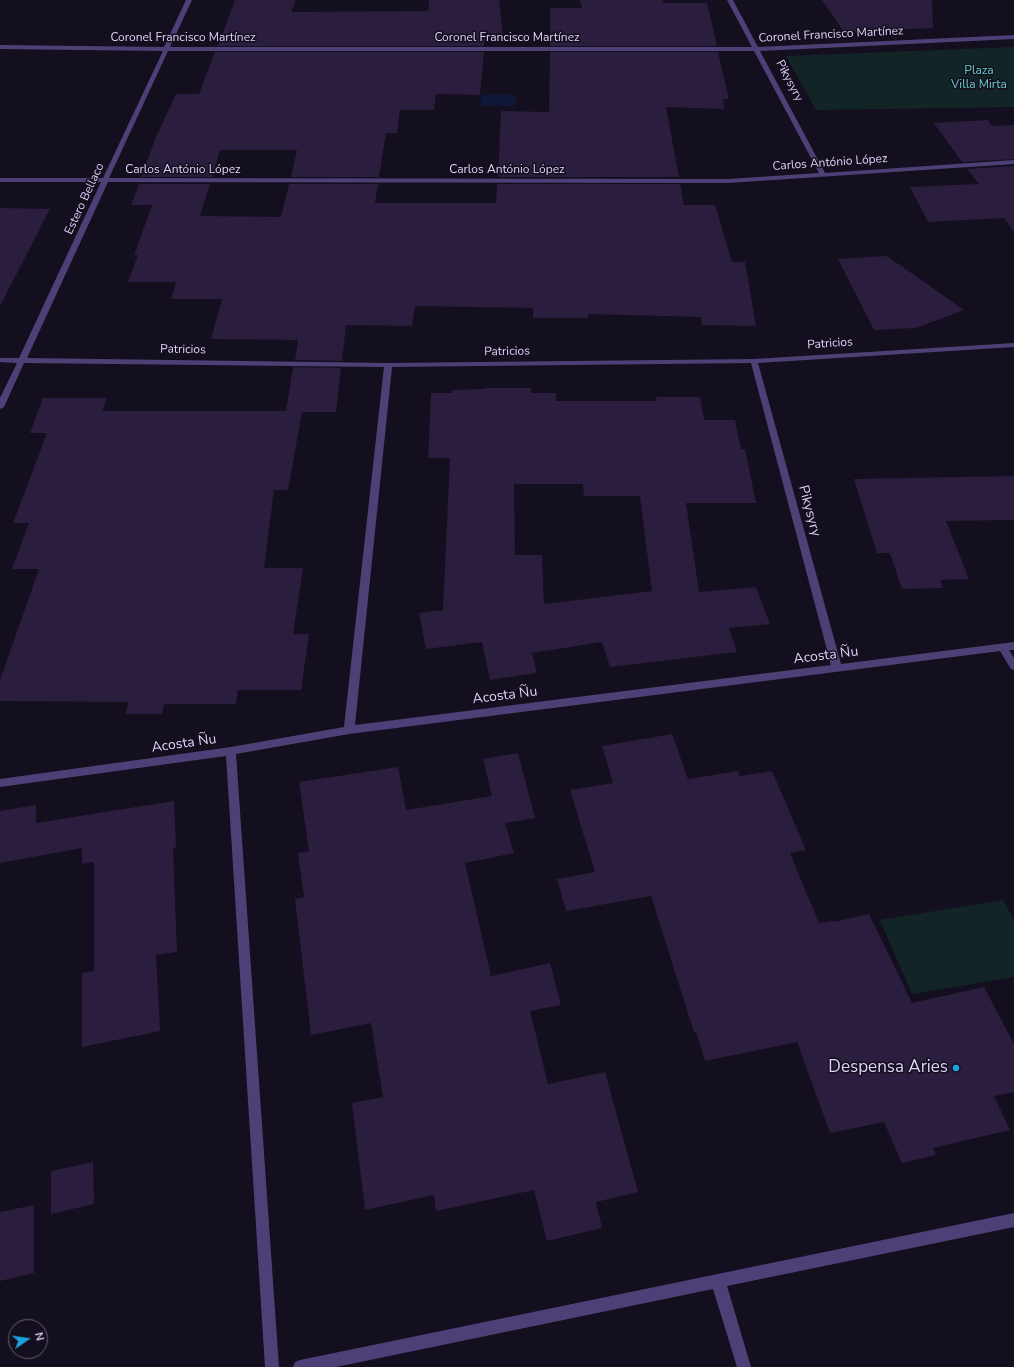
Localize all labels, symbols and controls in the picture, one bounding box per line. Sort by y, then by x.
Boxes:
street label: Coronel Francisco Martínez [758,24,904,46]
street label: Coronel Francisco Martínez [110,31,256,45]
street label: Coronel Francisco Martínez [434,31,580,45]
street label: Pikysyry [772,58,806,104]
park label: Plaza Villa Mirta [951,64,1007,92]
street label: Carlos António López [772,152,888,174]
street label: Estero Bellaco [62,161,108,237]
street label: Carlos António López [125,163,241,177]
street label: Carlos António López [449,163,565,177]
street label: Patricios [807,335,853,353]
street label: Patricios [160,342,206,358]
street label: Patricios [484,344,530,360]
street label: Pikysyry [794,484,824,538]
street label: Acosta Ñu [793,644,859,668]
street label: Acosta Ñu [472,684,538,708]
street label: Acosta Ñu [151,731,217,757]
place label: Despensa Aries [828,1058,948,1078]
marker: Despensa Aries [951,1063,961,1073]
north arrow [8,1319,48,1359]
text: N [31,1331,47,1342]

